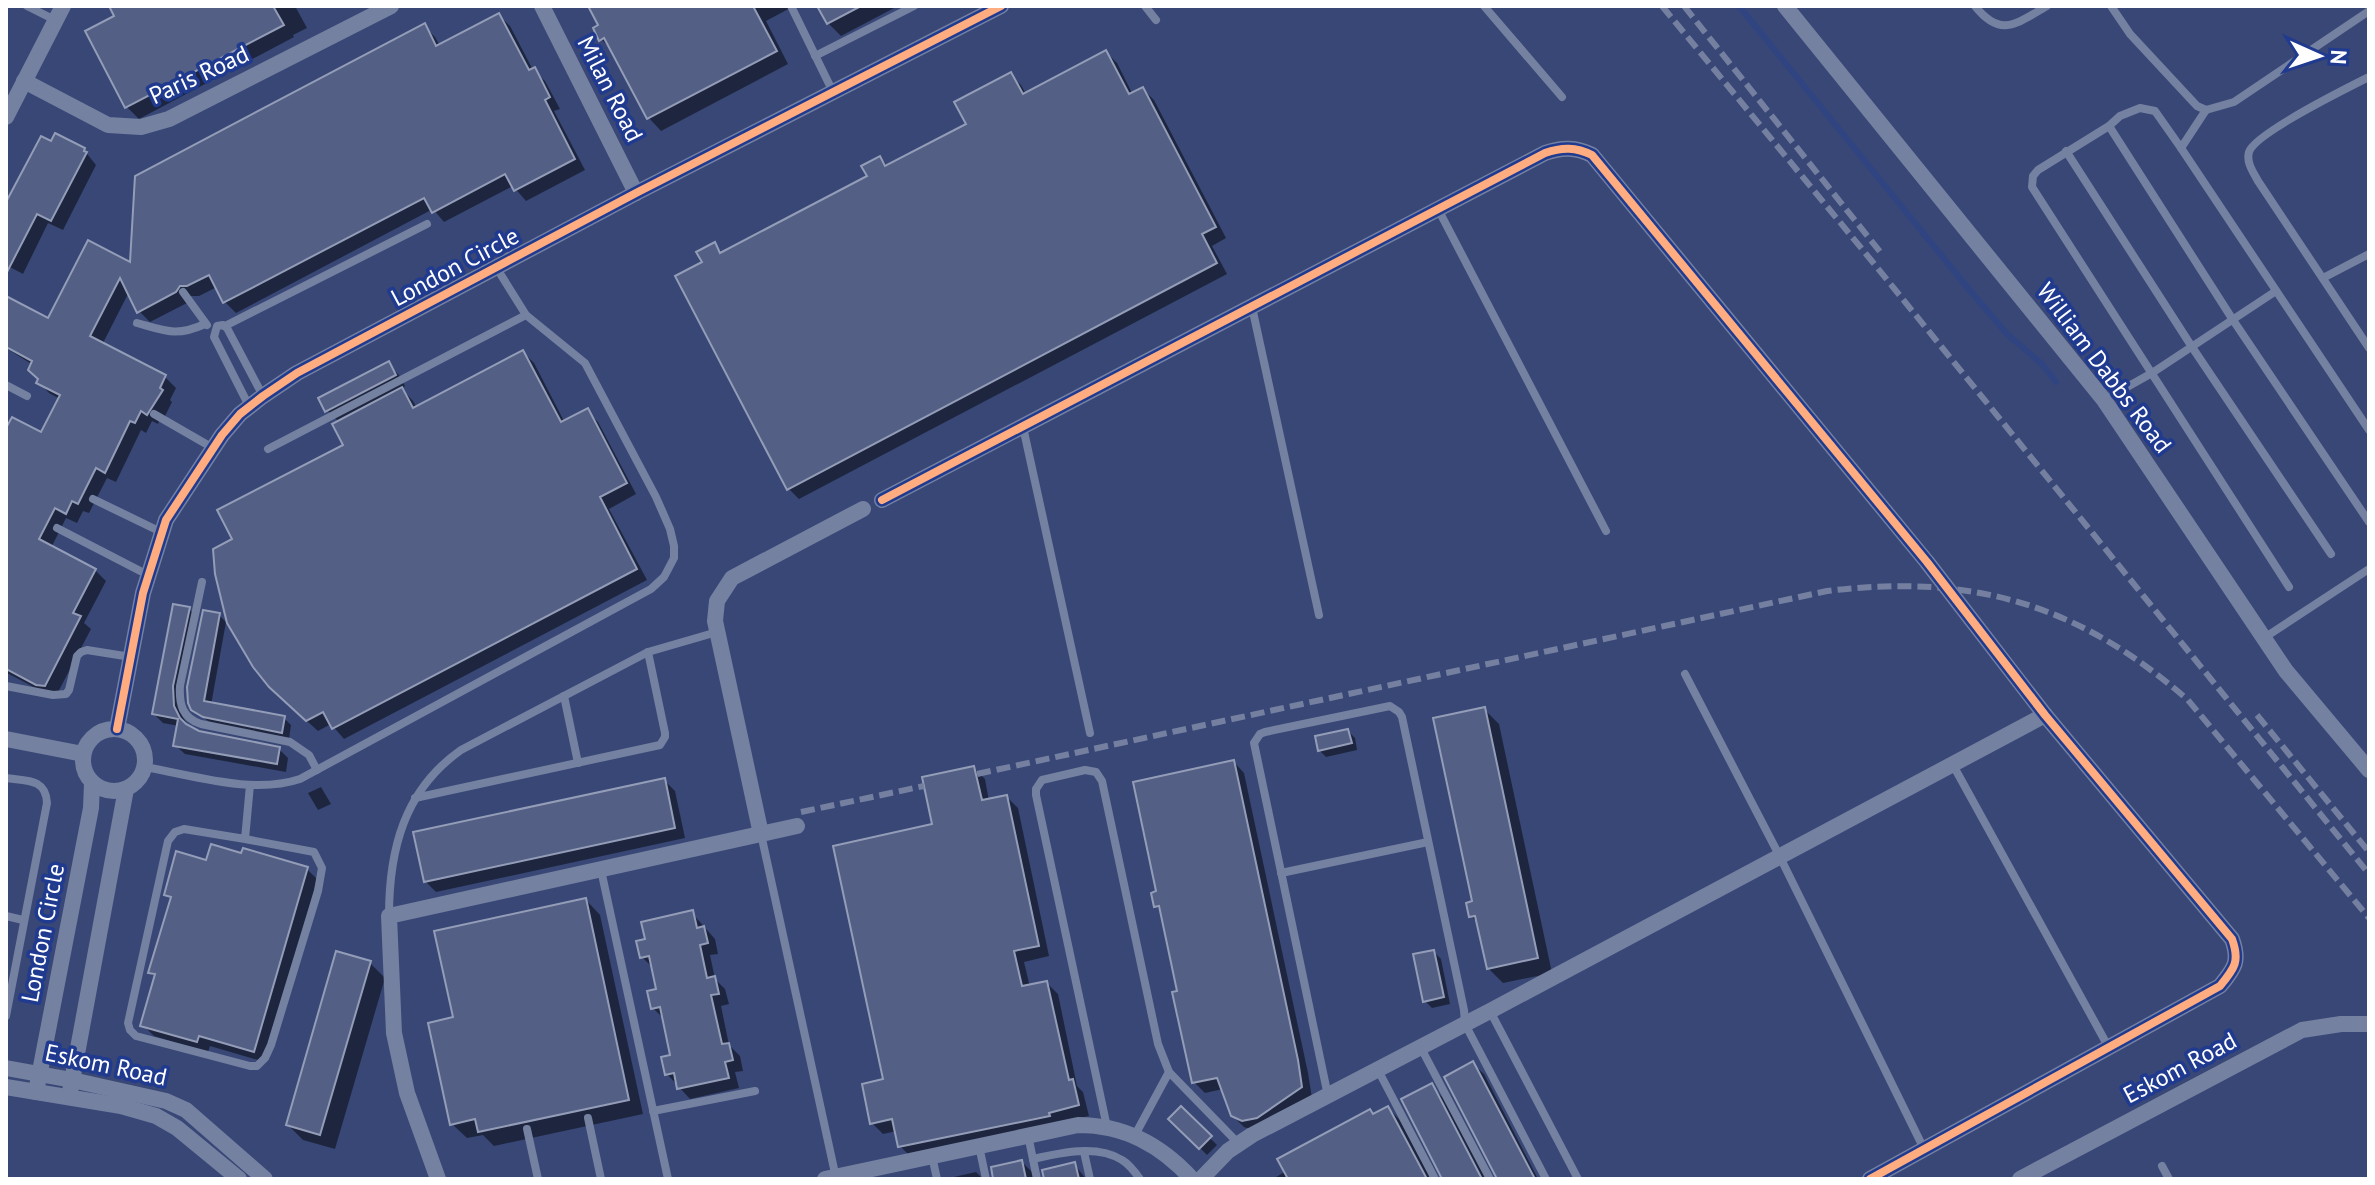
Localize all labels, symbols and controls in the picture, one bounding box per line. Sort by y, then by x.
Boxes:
north arrow [2279,16,2359,96]
street label: Milan Road [571,31,650,147]
street label: Paris Road [144,38,254,111]
text: N [2325,49,2353,65]
street label: London Circle [385,220,524,313]
street label: William Dabbs Road [2030,276,2179,459]
street label: London Circle [14,861,71,1005]
street label: Eskom Road [2118,1025,2242,1110]
street label: Eskom Road [42,1036,170,1093]

